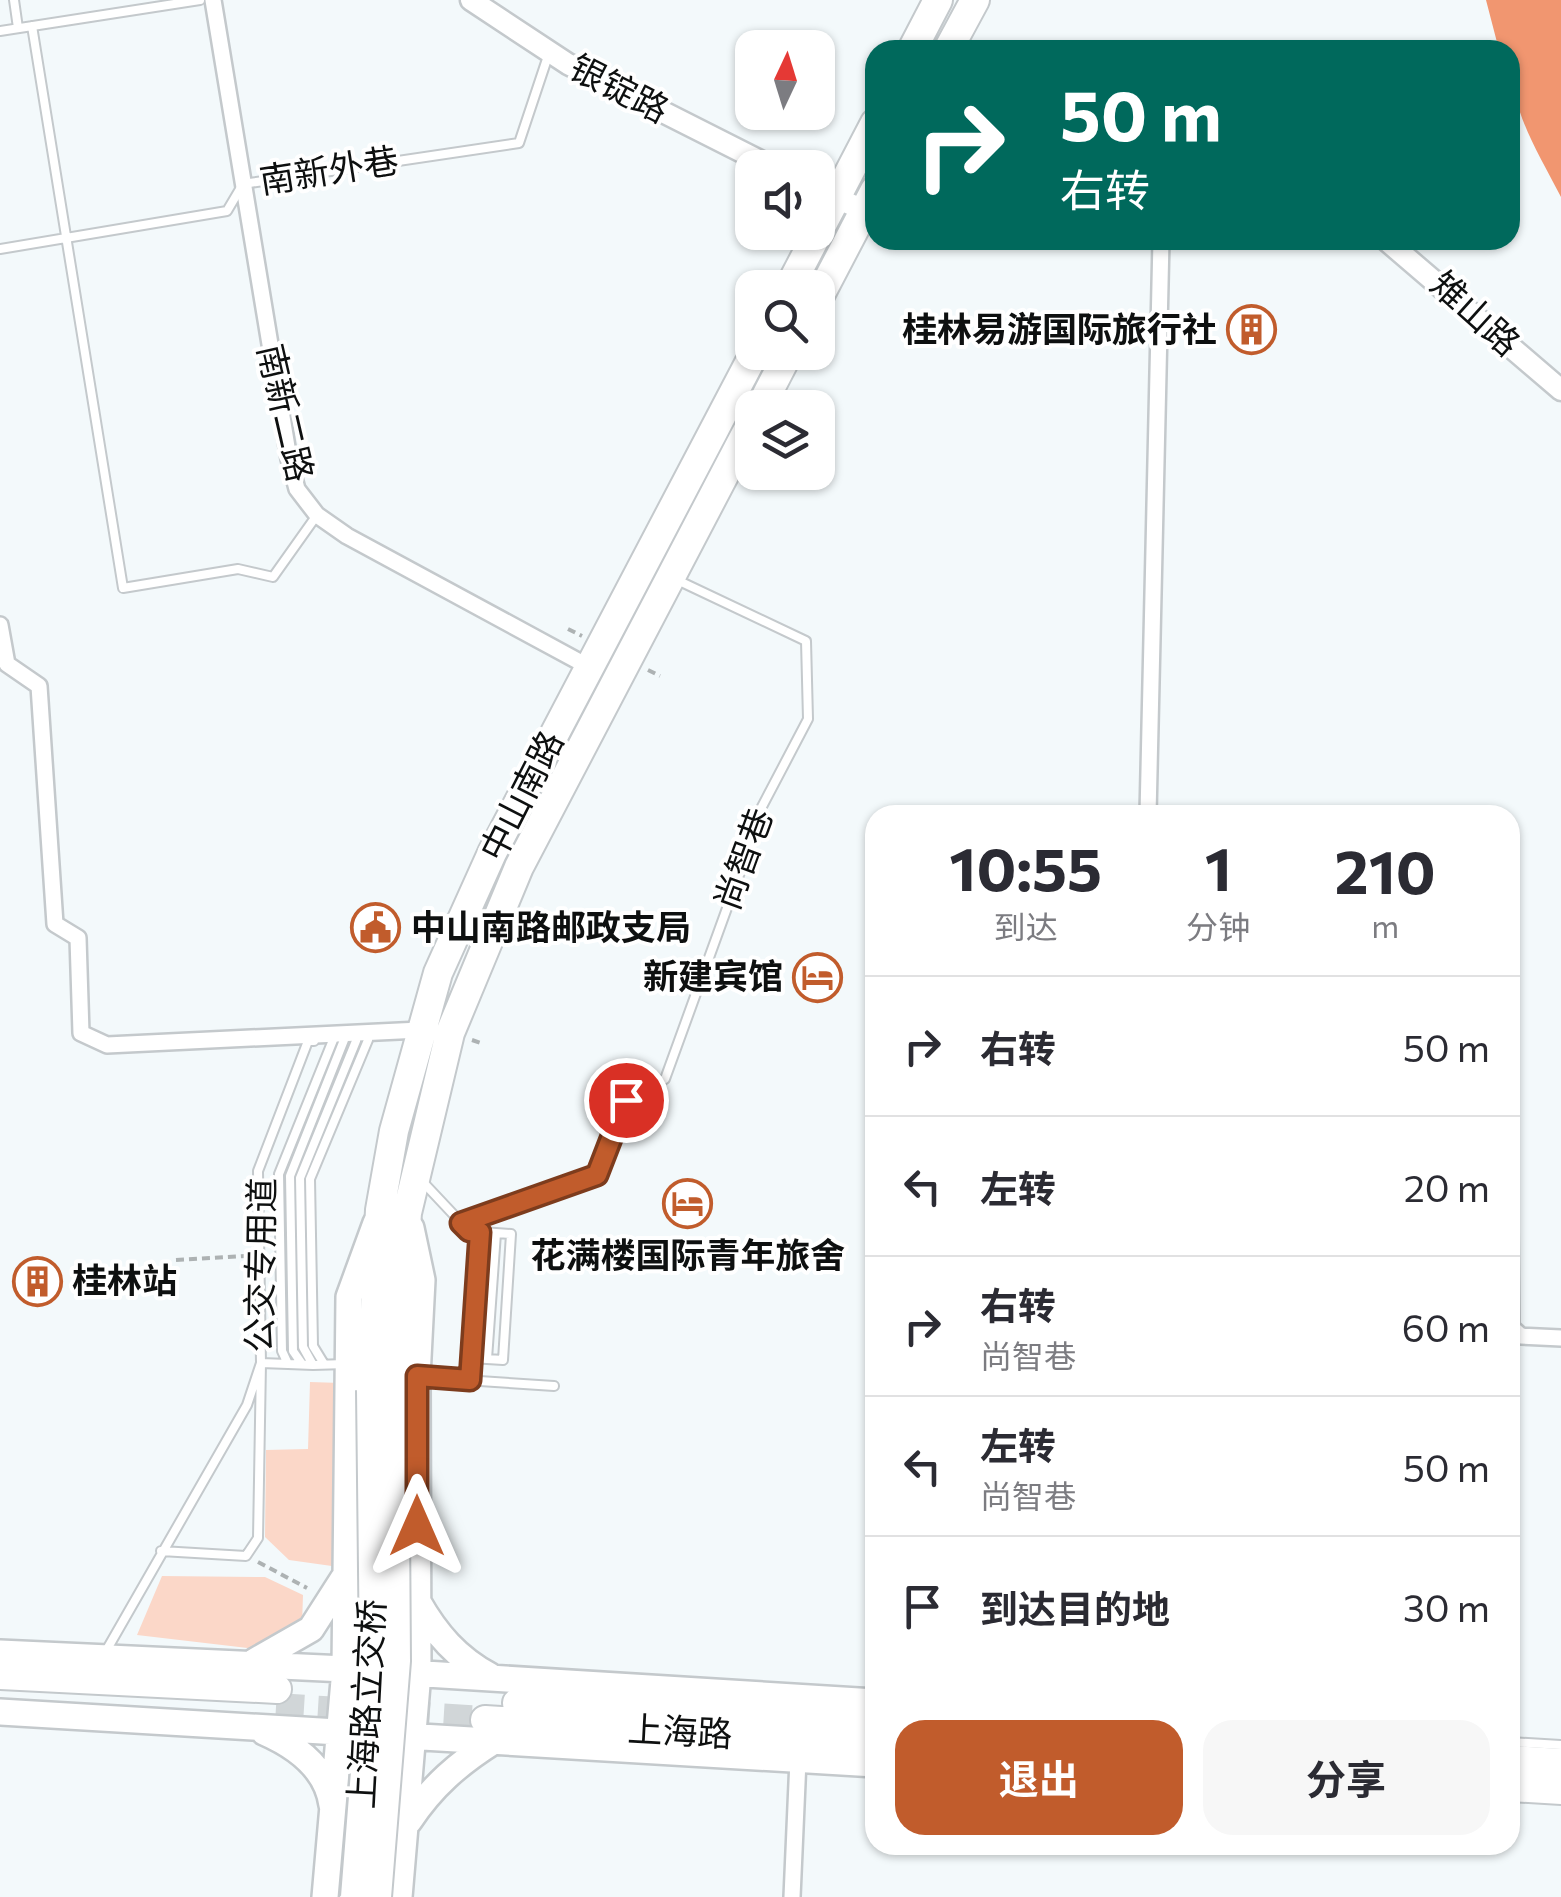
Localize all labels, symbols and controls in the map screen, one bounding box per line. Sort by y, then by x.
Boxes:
north arrow [735,30,835,130]
map controls [735,30,835,490]
street label: 银锭路 [564,44,677,130]
text: 50 m [1060,70,1222,155]
icon: right [895,80,1025,210]
street label: 南新外巷 [256,136,401,201]
button: sound [735,150,835,250]
text: 右转 [1060,161,1150,216]
street label: 雉山路 [1423,261,1530,363]
button: search [735,270,835,370]
building icon: 桂林易游国际旅行社 [1226,304,1278,356]
place label: 桂林易游国际旅行社 [902,306,1217,349]
street label: 南新二路 [251,339,324,485]
button: layers [735,390,835,490]
street label: 中山南路 [469,723,571,867]
street label: 尚智巷 [703,801,780,915]
text: 10:55 [949,830,1102,903]
text: 1 [1205,830,1232,903]
text: 210 [1335,833,1436,906]
public building icon: 中山南路邮政支局 [350,902,402,954]
place label: 中山南路邮政支局 [411,904,691,947]
text: m [1371,905,1399,945]
text: 到达 [994,906,1058,946]
text: 分钟 [1186,906,1250,946]
hotel icon: 新建宾馆 [792,951,844,1003]
place label: 新建宾馆 [643,953,783,996]
icon: right [895,1019,950,1074]
text: 50 m [1403,1023,1490,1070]
text: 右转 [980,1024,1056,1071]
pin [584,1058,669,1143]
icon: arrive [599,1073,654,1128]
icon: left [895,1159,950,1214]
text: 20 m [1404,1163,1490,1210]
text: 左转 [980,1164,1056,1211]
street label: 公交专用道 [235,1177,282,1353]
hotel icon: 花满楼国际青年旅舍 [662,1178,714,1230]
place label: 花满楼国际青年旅舍 [530,1232,846,1275]
building icon: 桂林站 [11,1255,63,1307]
place label: 桂林站 [72,1257,177,1300]
text: 右转 [980,1281,1056,1328]
icon: right [895,1299,950,1354]
text: 60 m [1402,1303,1490,1350]
text: 尚智巷 [980,1335,1076,1375]
text: 左转 [980,1421,1056,1468]
icon: left [895,1439,950,1494]
text: 50 m [1403,1443,1490,1490]
position arrow [365,1474,469,1578]
text: 尚智巷 [980,1475,1076,1515]
icon: arrive [895,1579,950,1634]
text: 30 m [1403,1583,1490,1630]
text: 到达目的地 [980,1584,1170,1631]
street label: 上海路立交桥 [338,1598,391,1810]
street label: 上海路 [627,1705,734,1754]
button: 退出 [895,1720,1183,1835]
button: 分享 [1203,1720,1490,1835]

